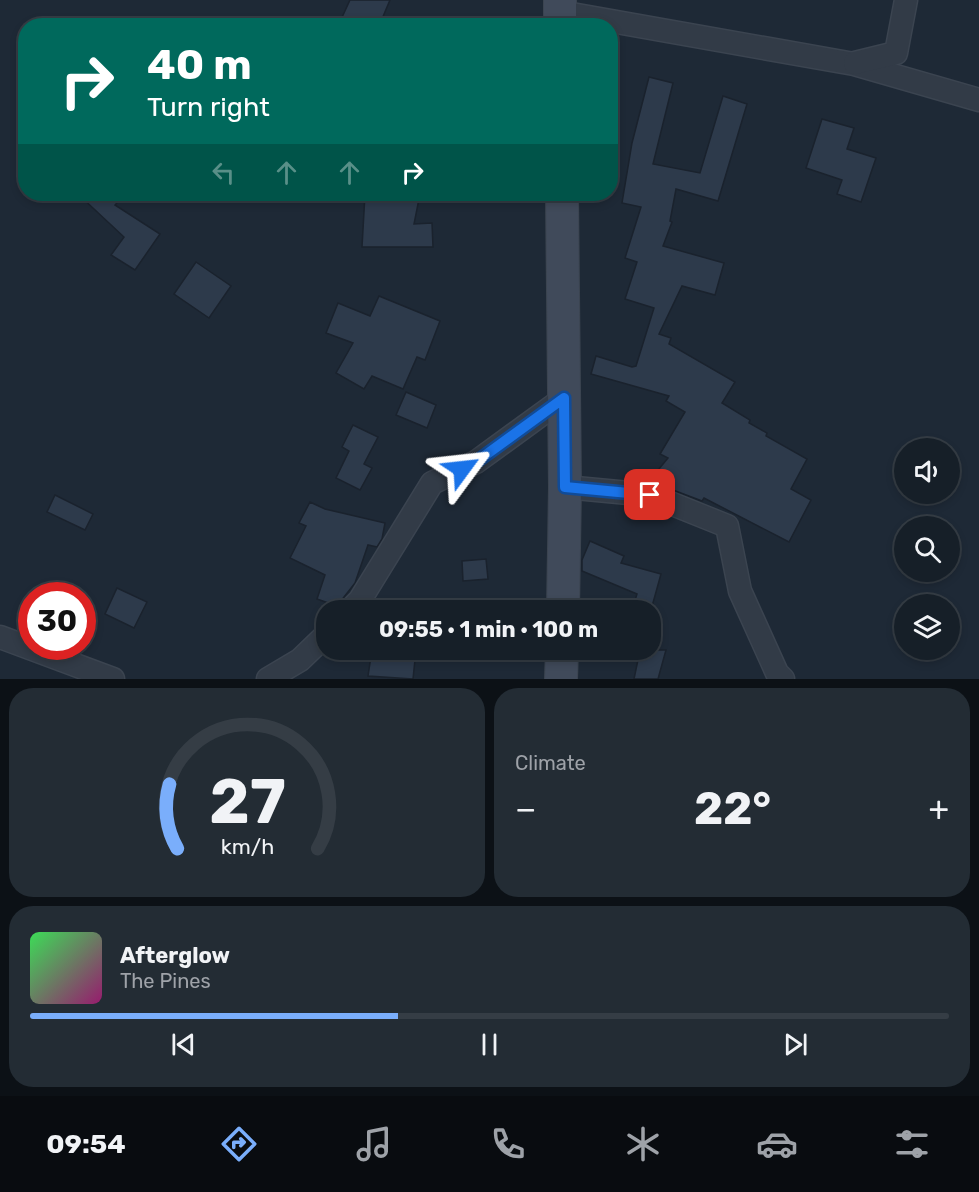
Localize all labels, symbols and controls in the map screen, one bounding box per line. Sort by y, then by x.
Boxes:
text: 40 m [147,40,252,90]
icon: right [48,42,126,120]
text: Turn right [147,91,270,123]
icon: left [207,156,240,189]
icon: ahead [270,156,303,189]
icon: ahead [333,156,366,189]
icon: right [396,156,429,189]
position arrow [430,437,494,501]
map controls [894,438,960,660]
button: sound [894,438,960,504]
pin [624,469,675,520]
icon: arrive [633,478,666,511]
button: search [894,516,960,582]
speed limit sign: 30 [18,582,96,660]
button: layers [894,594,960,660]
text: 09:55 · 1 min · 100 m [379,616,598,643]
text: Climate [515,751,586,775]
text: 27 [209,765,285,839]
text: 22° [694,782,771,835]
text: − [515,789,536,828]
text: + [928,789,949,828]
text: km/h [220,835,274,860]
text: Afterglow [120,942,230,969]
text: The Pines [120,969,211,993]
icon: previous [167,1028,200,1061]
icon: pause [473,1028,506,1061]
icon: next [779,1028,812,1061]
icon: directions [218,1123,260,1165]
icon: music [353,1123,395,1165]
icon: phone [487,1123,529,1165]
icon: climate [622,1123,664,1165]
icon: car [756,1123,798,1165]
icon: filters [891,1123,933,1165]
text: 09:54 [46,1128,126,1160]

